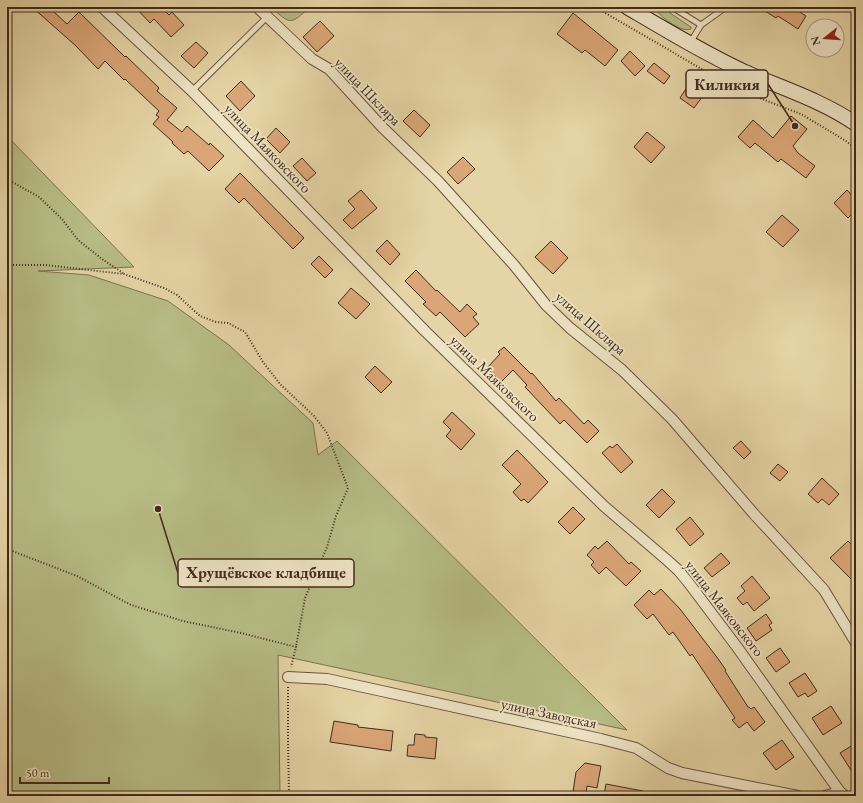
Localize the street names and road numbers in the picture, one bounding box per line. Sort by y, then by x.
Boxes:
street label: улица Шкляра [331,53,405,129]
street label: улица Маяковского [220,99,316,197]
street label: улица Шкляра [552,287,630,359]
street label: улица Маяковского [446,330,544,426]
street label: улица Маяковского [681,556,769,660]
street label: улица Заводская [499,694,599,732]

